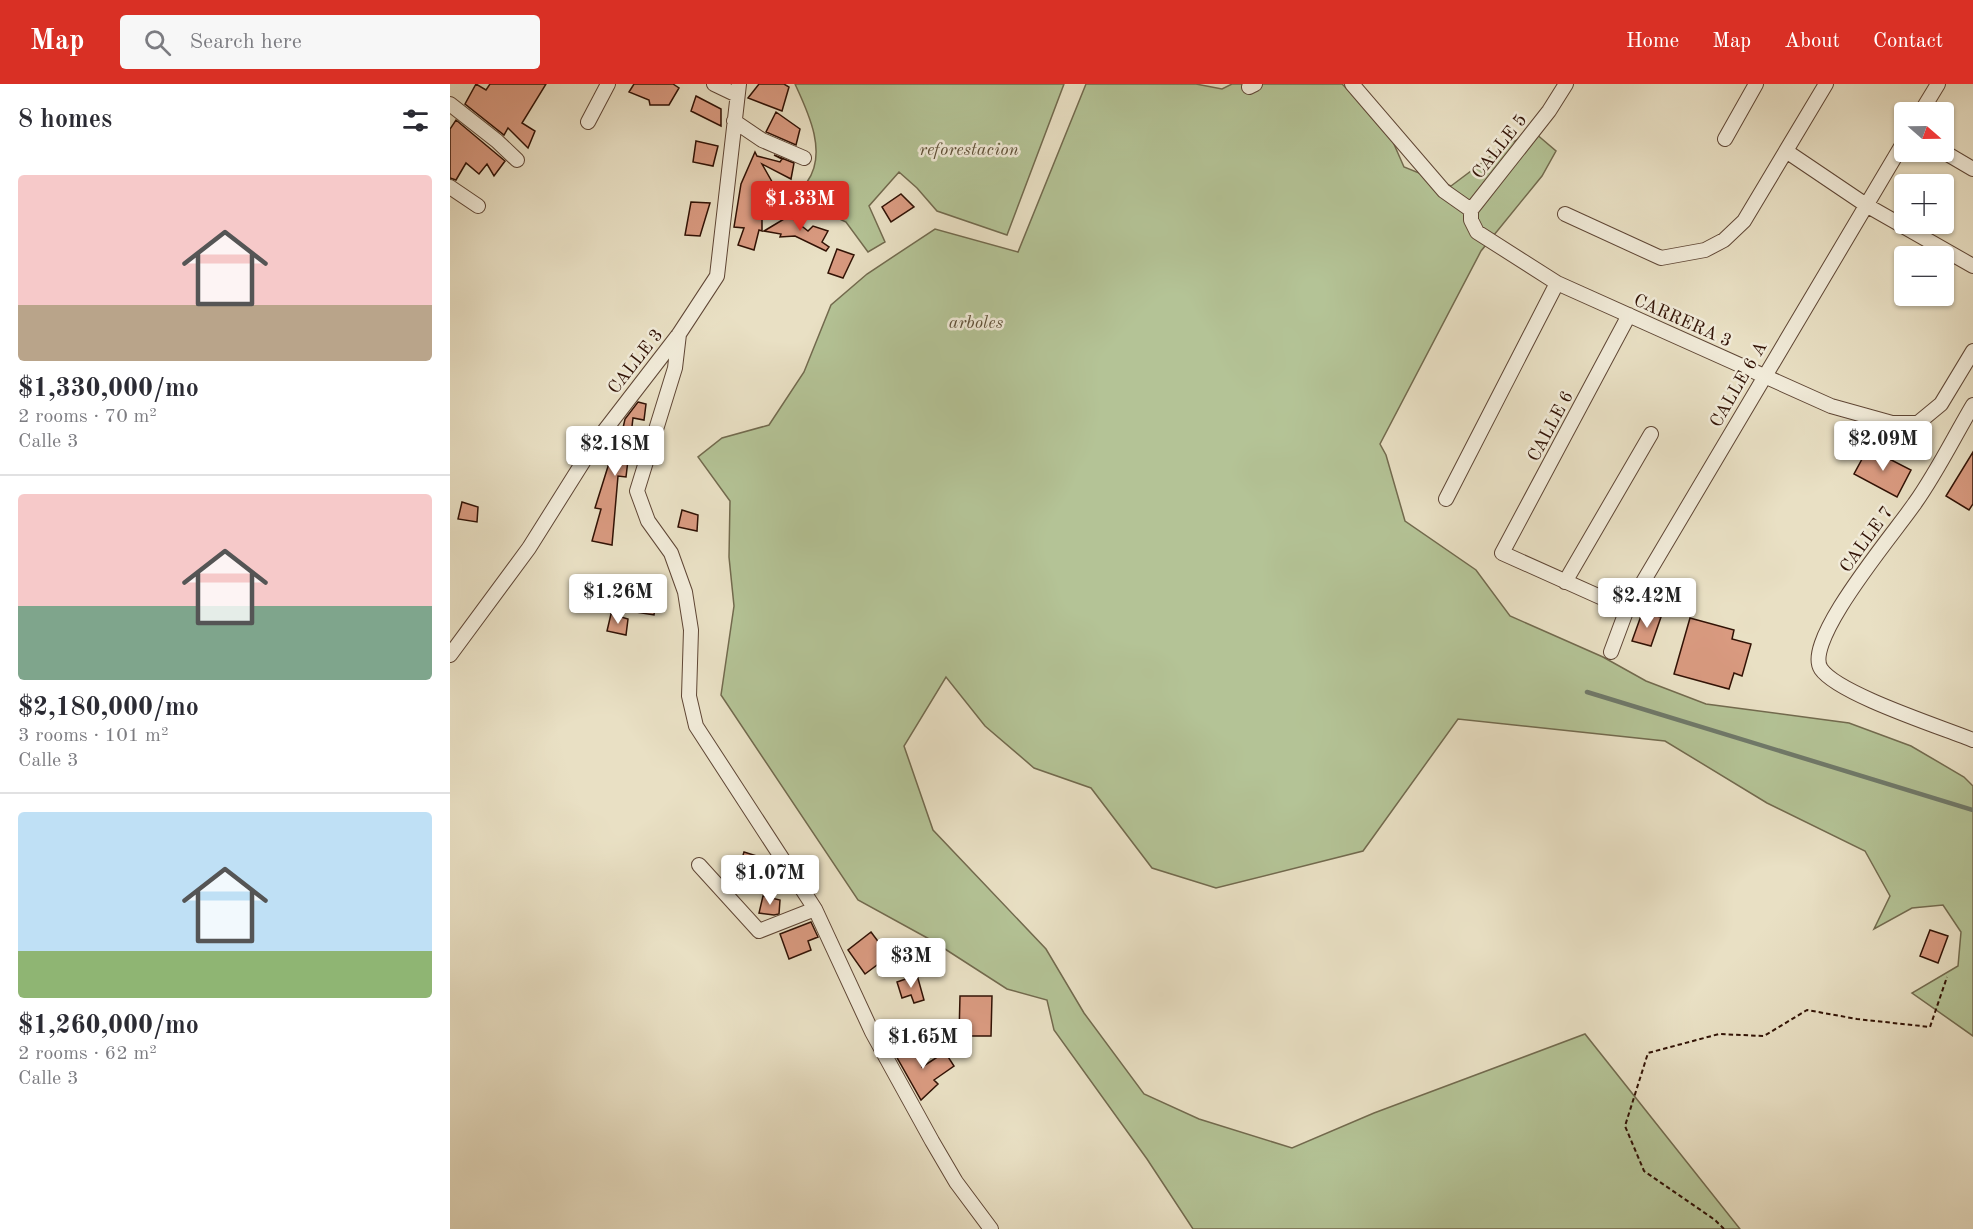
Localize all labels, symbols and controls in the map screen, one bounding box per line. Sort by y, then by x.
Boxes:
search box [120,15,540,69]
icon: search [141,26,174,59]
text: Map [30,28,84,56]
text: Search here [189,31,302,53]
text: Home [1626,31,1679,52]
text: Map [1712,31,1751,52]
text: About [1784,31,1840,52]
text: Contact [1873,31,1943,52]
north arrow [1894,102,1954,162]
map controls [1894,102,1954,306]
icon: filters [399,104,432,137]
text: 8 homes [18,107,112,133]
street label: CALLE 5 [1469,111,1531,182]
park label: reforestacion [919,141,1019,159]
button: + [1894,174,1954,234]
pin: $1.33M [751,181,849,232]
text: $1.33M [765,190,835,210]
icon: home [171,214,279,322]
button: − [1894,246,1954,306]
street label: CARRERA 3 [1631,291,1734,351]
park label: arboles [949,314,1004,332]
street label: CALLE 3 [605,326,667,397]
street label: CALLE 6 A [1707,338,1771,430]
text: $1,330,000/mo [18,376,199,402]
street label: CALLE 6 [1525,388,1577,465]
text: 2 rooms · 70 m² [18,407,157,427]
pin: $2.09M [1834,421,1932,472]
pin: $2.18M [566,426,664,477]
text: $2.09M [1848,430,1918,450]
text: Calle 3 [18,432,78,452]
text: $2.18M [580,435,650,455]
street label: CALLE 7 [1837,503,1897,576]
icon: home [171,533,279,641]
pin: $1.26M [569,574,667,625]
pin: $2.42M [1598,578,1696,629]
text: $1.26M [583,583,653,603]
text: $2.42M [1612,587,1682,607]
text: $2,180,000/mo [18,695,199,721]
text: 3 rooms · 101 m² [18,726,168,746]
text: Calle 3 [18,751,78,771]
icon: home [171,851,279,959]
pin: $1.07M [721,855,819,906]
text: $1.07M [735,864,805,884]
pin: $3M [882,938,940,989]
text: $3M [891,947,932,967]
text: $1,260,000/mo [18,1013,199,1039]
pin: $1.65M [874,1019,972,1070]
text: $1.65M [888,1028,958,1048]
text: 2 rooms · 62 m² [18,1044,157,1064]
text: Calle 3 [18,1069,78,1089]

